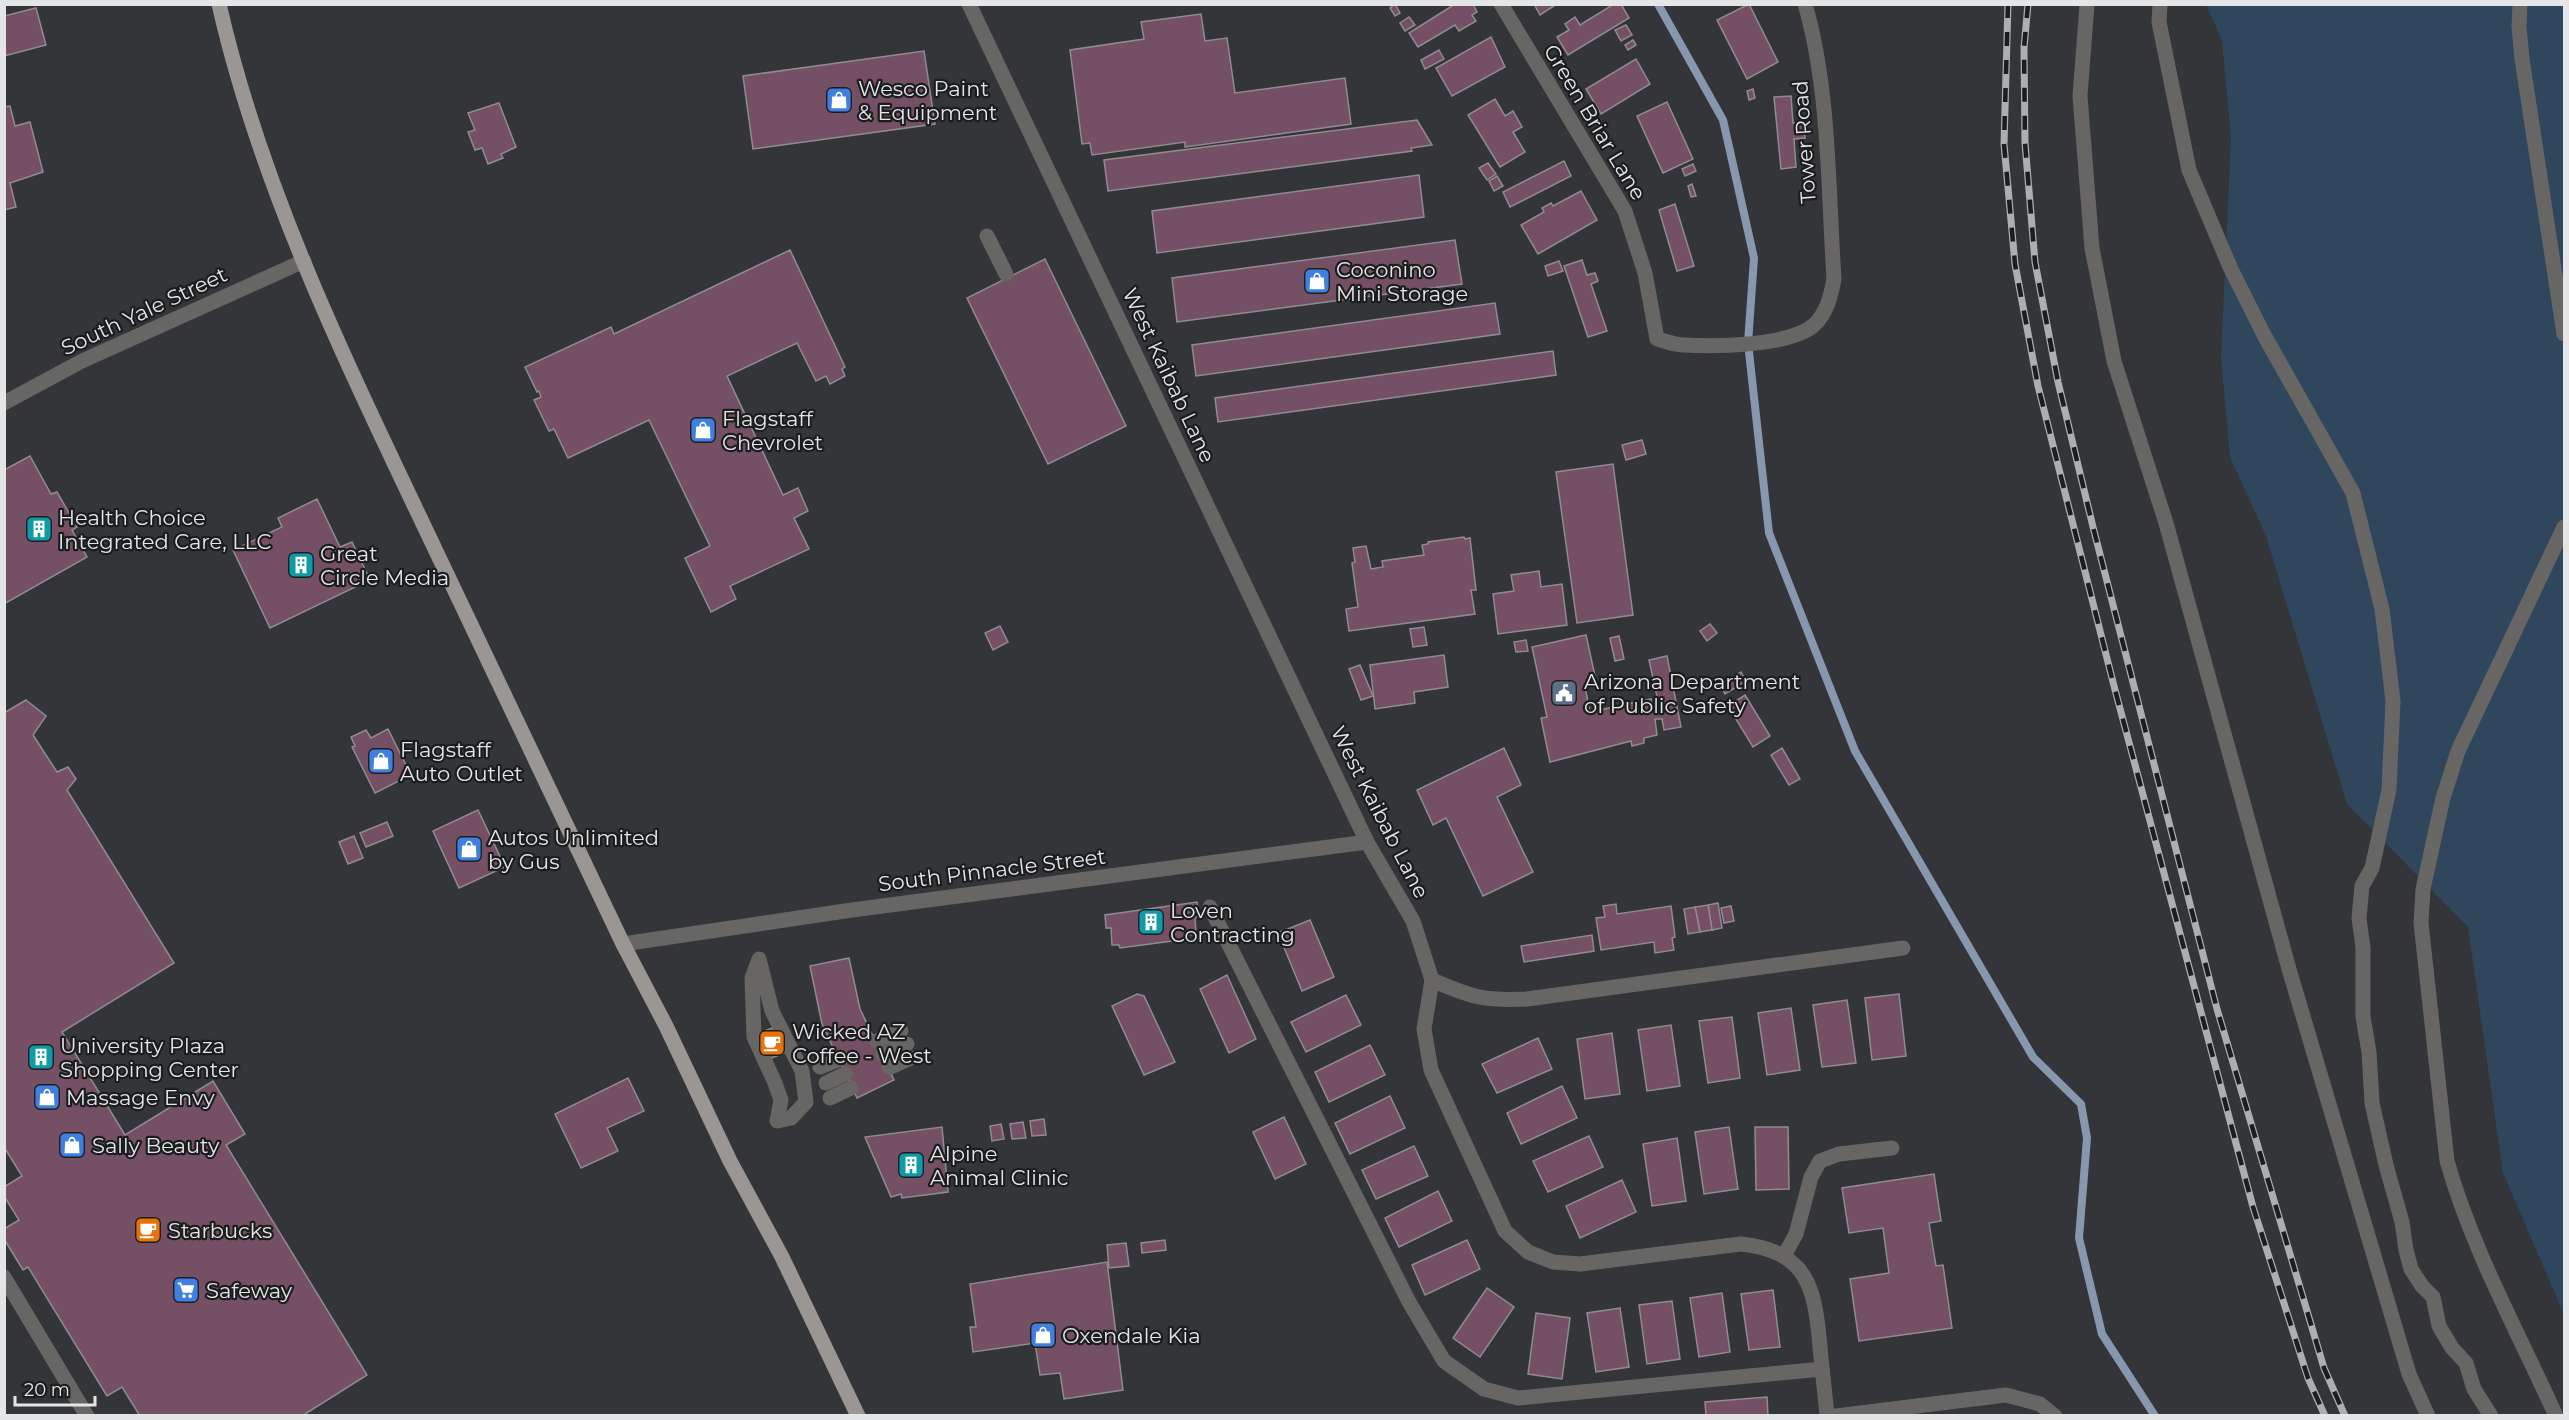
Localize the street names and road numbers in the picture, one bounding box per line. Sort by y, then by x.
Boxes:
street label: Green Briar Lane [1539,40,1651,204]
street label: Tower Road [1787,80,1821,204]
street label: South Yale Street [57,262,231,360]
street label: West Kaibab Lane [1118,284,1220,466]
street label: West Kaibab Lane [1326,722,1434,902]
street label: South Pinnacle Street [877,844,1107,896]

